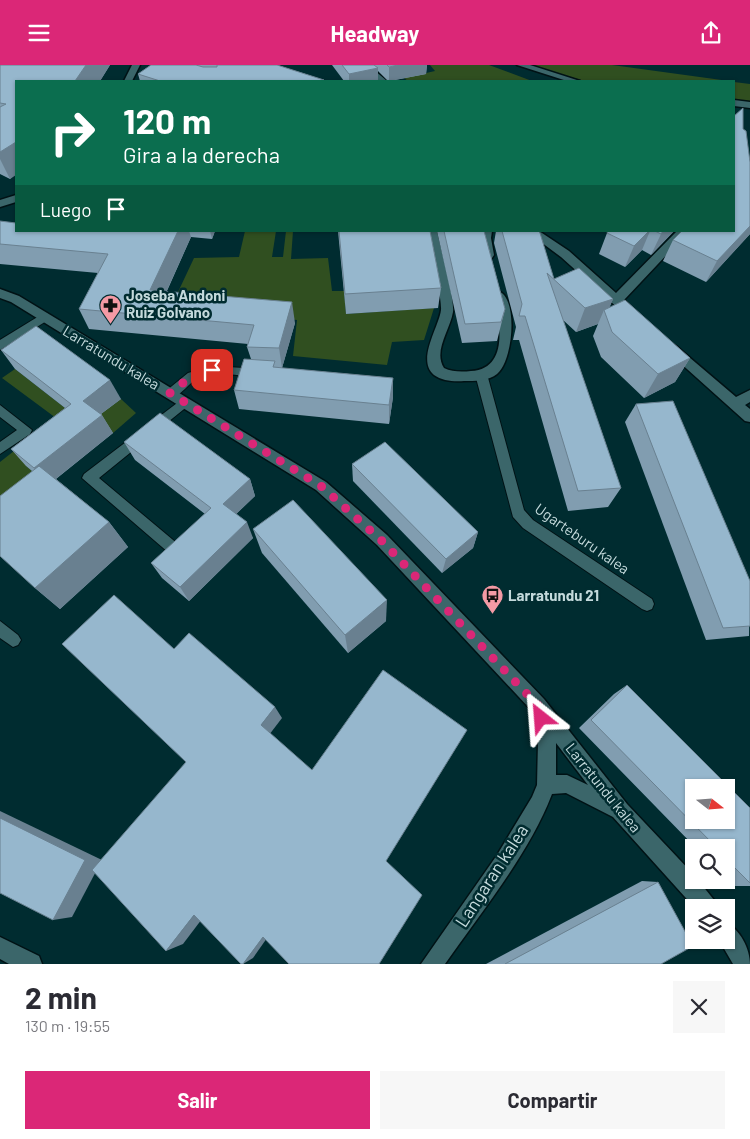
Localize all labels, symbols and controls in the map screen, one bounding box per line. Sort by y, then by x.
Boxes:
icon: menu [25,19,53,47]
icon: share [697,19,725,47]
text: Headway [331,20,419,46]
text: 120 m [123,99,211,141]
icon: right [40,100,105,165]
text: Gira a la derecha [123,141,280,167]
icon: arrive [102,195,130,223]
text: Luego [40,198,92,221]
place label: Joseba Andoni Ruiz Golvano [126,286,226,321]
pharmacy icon: Joseba Andoni Ruiz Golvano [98,293,122,324]
street label: Larratundu kalea [60,321,163,393]
pin [191,349,233,391]
icon: arrive [198,356,226,384]
street label: Ugarteburu kalea [532,499,633,577]
bus stop icon: Larratundu 21 [480,584,504,615]
place label: Larratundu 21 [508,586,599,604]
position arrow [514,691,566,743]
street label: Larratundu kalea [562,739,645,836]
north arrow [685,779,735,829]
map controls [685,779,735,949]
street label: Langaran kalea [450,820,532,931]
button: search [685,839,735,889]
button: layers [685,899,735,949]
text: 2 min [25,979,97,1015]
button: close [673,981,725,1033]
text: 130 m · 19:55 [25,1016,110,1035]
button: Salir [25,1071,370,1129]
button: Compartir [380,1071,725,1129]

